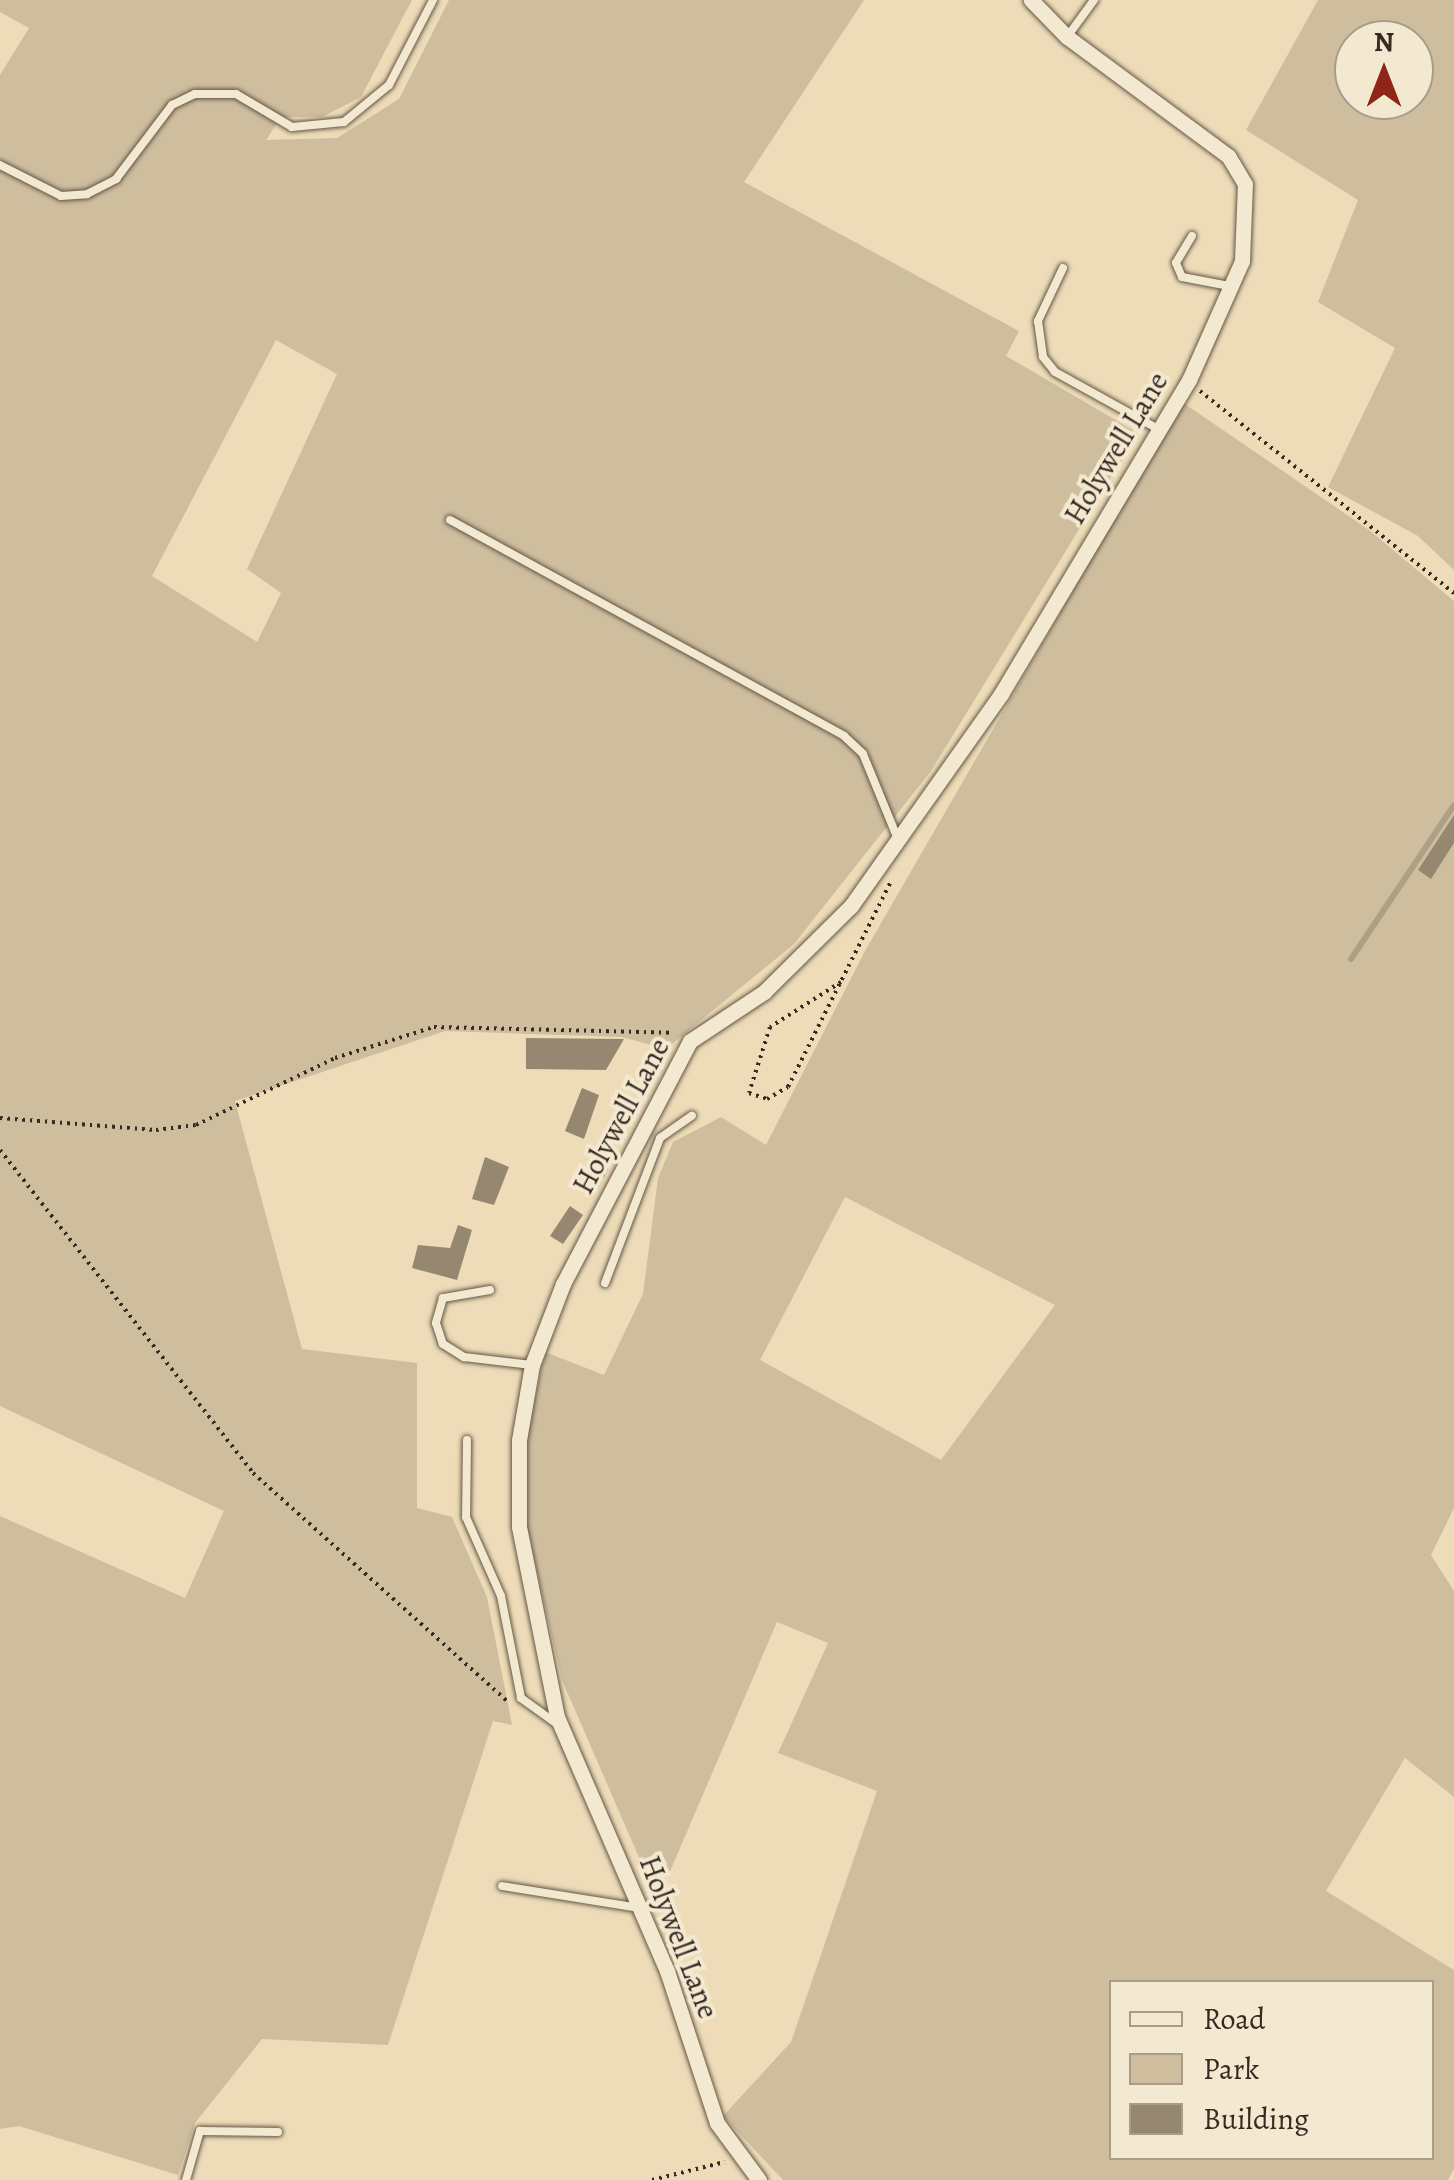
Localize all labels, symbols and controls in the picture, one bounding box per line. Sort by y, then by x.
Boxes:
north arrow [1334,20,1434,120]
text: N [1374,23,1394,61]
street label: Holywell Lane [1056,365,1176,531]
street label: Holywell Lane [565,1032,677,1200]
street label: Holywell Lane [631,1851,727,2023]
legend [1109,1980,1434,2160]
text: Road [1203,1999,1265,2039]
text: Park [1203,2049,1259,2089]
text: Building [1203,2099,1309,2139]

